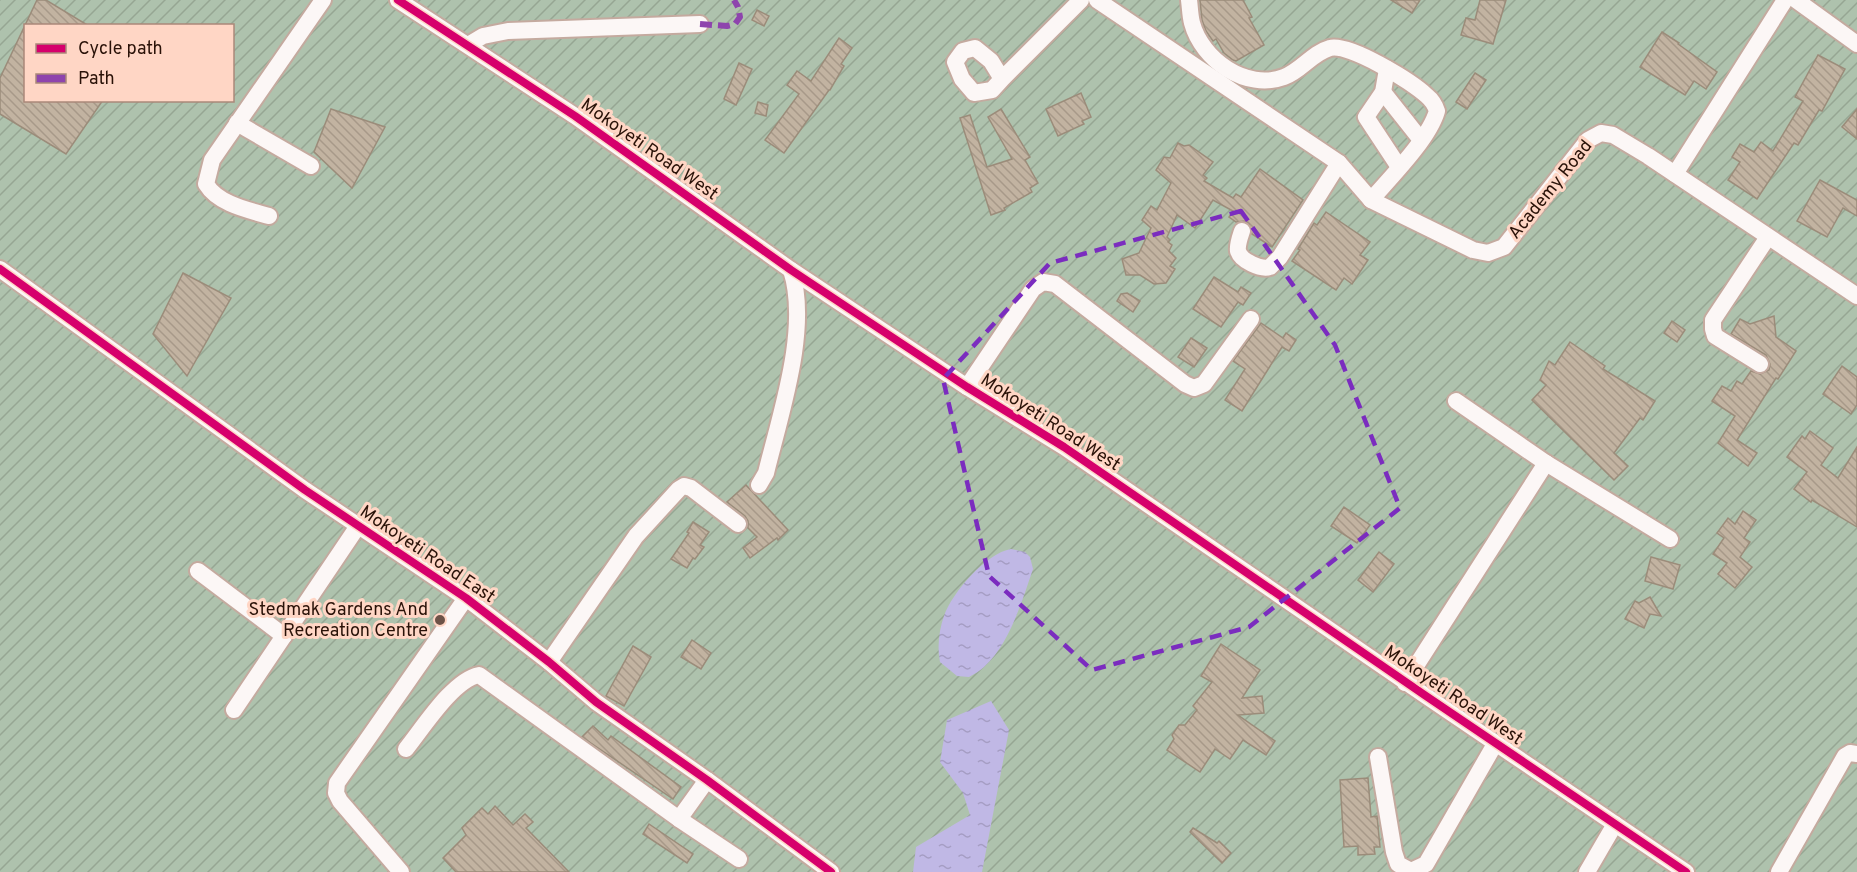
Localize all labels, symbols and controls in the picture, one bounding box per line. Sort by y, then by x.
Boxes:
legend [24,24,234,102]
text: Cycle path [78,38,163,61]
text: Path [78,68,115,91]
street label: Mokoyeti Road West [576,94,722,206]
street label: Academy Road [1504,136,1598,244]
street label: Mokoyeti Road West [976,369,1124,477]
street label: Mokoyeti Road East [355,501,499,609]
place label: Stedmak Gardens And Recreation Centre [249,599,428,643]
marker: Stedmak Gardens And Recreation Centre [433,613,447,627]
street label: Mokoyeti Road West [1379,641,1527,751]

